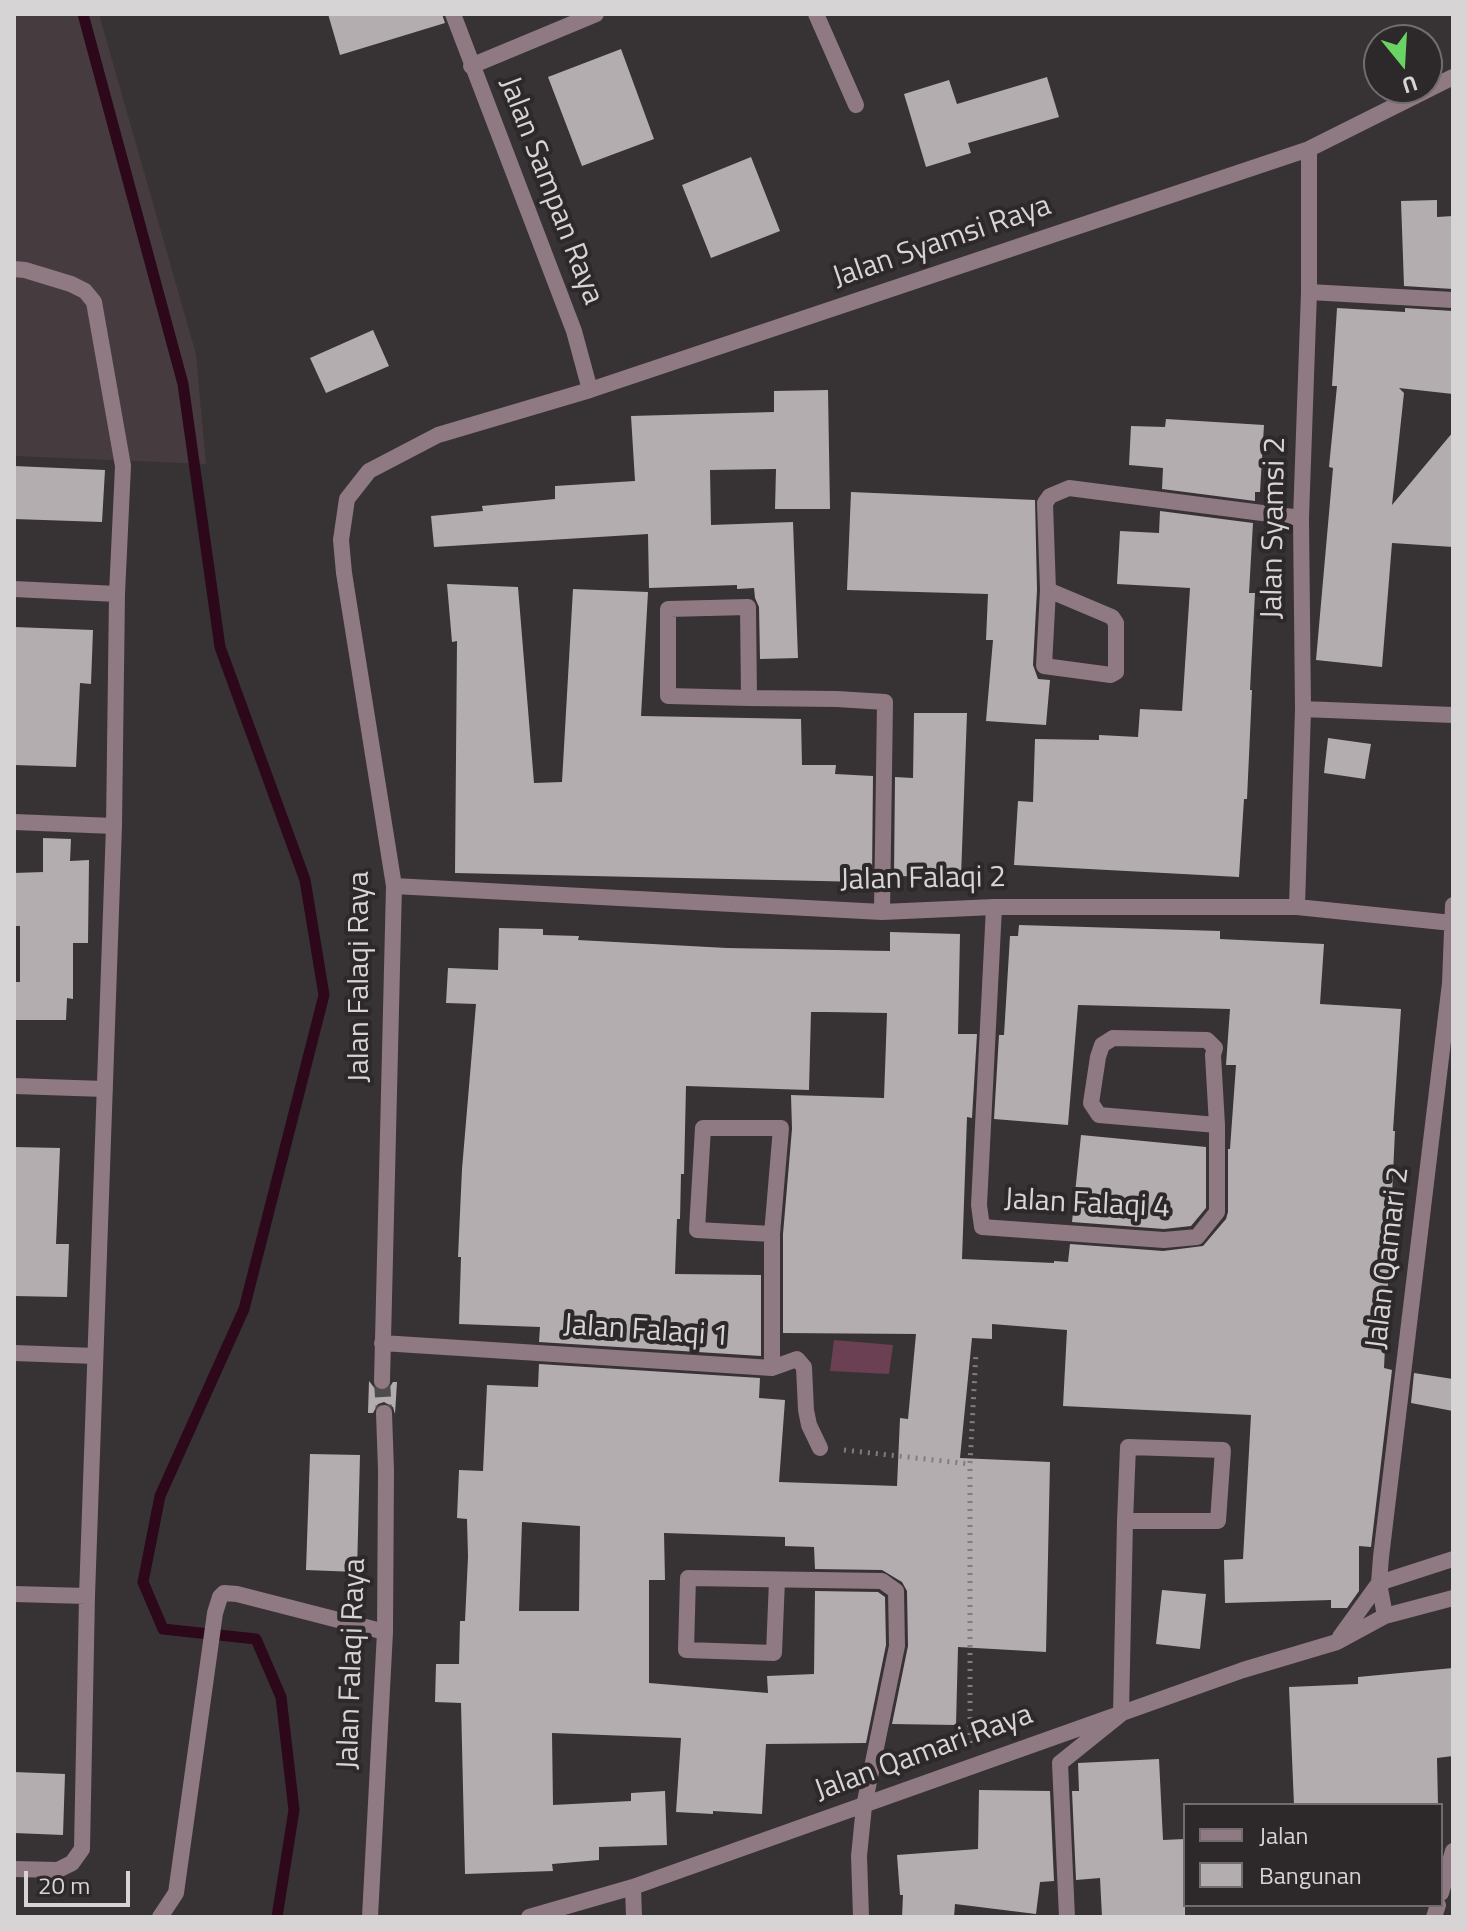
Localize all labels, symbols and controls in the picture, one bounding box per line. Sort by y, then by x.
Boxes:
north arrow [1363,24,1443,104]
text: U [1398,67,1422,103]
street label: Jalan Sampan Raya [490,72,610,310]
street label: Jalan Syamsi Raya [828,189,1056,297]
street label: Jalan Syamsi 2 [1255,436,1295,620]
street label: Jalan Falaqi 2 [840,861,1006,899]
street label: Jalan Falaqi Raya [343,871,379,1083]
street label: Jalan Qamari 2 [1360,1165,1418,1351]
street label: Jalan Falaqi 4 [1003,1183,1171,1227]
street label: Jalan Falaqi 1 [562,1308,730,1356]
street label: Jalan Falaqi Raya [331,1558,375,1770]
street label: Jalan Qamari Raya [810,1698,1038,1810]
legend [1183,1803,1443,1907]
text: Jalan [1259,1817,1308,1853]
scale bar [28,1855,134,1905]
text: Bangunan [1259,1857,1362,1893]
text: 20 m [38,1867,90,1903]

